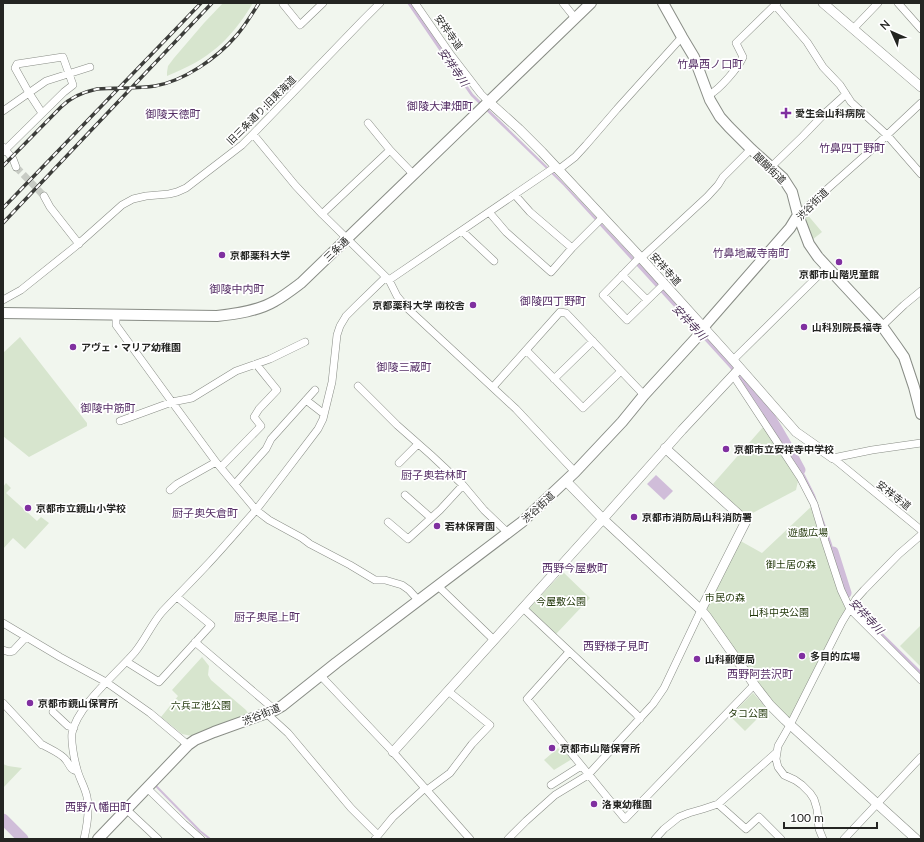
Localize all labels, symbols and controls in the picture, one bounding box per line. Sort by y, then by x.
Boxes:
street label: 安祥寺道 [433,12,465,52]
north arrow [872,12,912,52]
text: N [877,17,892,32]
water label: 安祥寺川 [436,45,473,90]
district label: 竹鼻西ノ口町 [677,57,743,70]
street label: 旧三条通り;旧東海道 [224,73,298,147]
district label: 御陵大津畑町 [406,99,473,112]
district label: 御陵天徳町 [145,107,201,120]
marker: 愛生会山科病院 [780,107,792,119]
place label: 愛生会山科病院 [795,107,865,119]
district label: 竹鼻四丁野町 [819,141,885,154]
street label: 醍醐街道 [751,150,789,186]
street label: 渋谷街道 [794,186,830,222]
street label: 三条通 [321,234,351,264]
district label: 竹鼻地蔵寺南町 [713,246,790,259]
place label: 京都薬科大学 [230,249,290,261]
marker: 京都薬科大学 [217,250,227,260]
street label: 安祥寺道 [648,250,684,288]
marker: 京都市山階児童館 [834,257,844,267]
place label: 京都市山階児童館 [799,268,879,280]
district label: 御陵中内町 [209,282,265,295]
district label: 御陵四丁野町 [519,294,586,307]
place label: 京都薬科大学 南校舎 [373,299,465,311]
marker: 京都薬科大学 南校舎 [468,300,478,310]
water label: 安祥寺川 [670,301,710,343]
place label: 山科別院長福寺 [812,321,882,333]
marker: 山科別院長福寺 [799,322,809,332]
place label: アヴェ・マリア幼稚園 [81,341,181,353]
marker: アヴェ・マリア幼稚園 [68,342,78,352]
district label: 御陵三蔵町 [376,360,432,373]
district label: 御陵中筋町 [80,401,136,414]
place label: 京都市立安祥寺中学校 [734,443,834,455]
marker: 京都市立安祥寺中学校 [721,444,731,454]
district label: 厨子奥若林町 [401,468,467,481]
street label: 安祥寺道 [875,478,913,512]
street label: 渋谷街道 [519,489,557,525]
place label: 京都市立鏡山小学校 [36,502,126,514]
marker: 京都市立鏡山小学校 [23,503,33,513]
district label: 厨子奥矢倉町 [172,506,238,519]
place label: 京都市消防局山科消防署 [642,511,752,523]
marker: 京都市消防局山科消防署 [629,512,639,522]
place label: 若林保育園 [444,520,495,532]
marker: 若林保育園 [432,521,442,531]
park label: 遊戯広場 [788,526,828,538]
park label: 御土居の森 [766,558,816,570]
district label: 西野今屋敷町 [542,561,608,574]
park label: 市民の森 [705,591,745,603]
park label: 今屋敷公園 [536,595,586,607]
water label: 安祥寺川 [847,595,887,637]
park label: 山科中央公園 [749,606,809,618]
district label: 厨子奥尾上町 [234,610,300,623]
district label: 西野様子見町 [583,639,649,652]
place label: 多目的広場 [810,650,860,662]
marker: 多目的広場 [797,651,807,661]
place label: 山科郵便局 [705,653,755,665]
marker: 山科郵便局 [692,654,702,664]
district label: 西野阿芸沢町 [727,667,793,680]
place label: 京都市鏡山保育所 [38,697,118,709]
marker: 京都市鏡山保育所 [25,698,35,708]
park label: 六兵ヱ池公園 [171,699,231,711]
street label: 渋谷街道 [240,701,282,727]
park label: タコ公園 [728,707,768,719]
place label: 京都市山階保育所 [560,742,640,754]
marker: 京都市山階保育所 [547,743,557,753]
place label: 洛東幼稚園 [602,798,652,810]
marker: 洛東幼稚園 [589,799,599,809]
district label: 西野八幡田町 [65,800,131,813]
scale bar [784,804,877,830]
text: 100 m [790,810,824,825]

